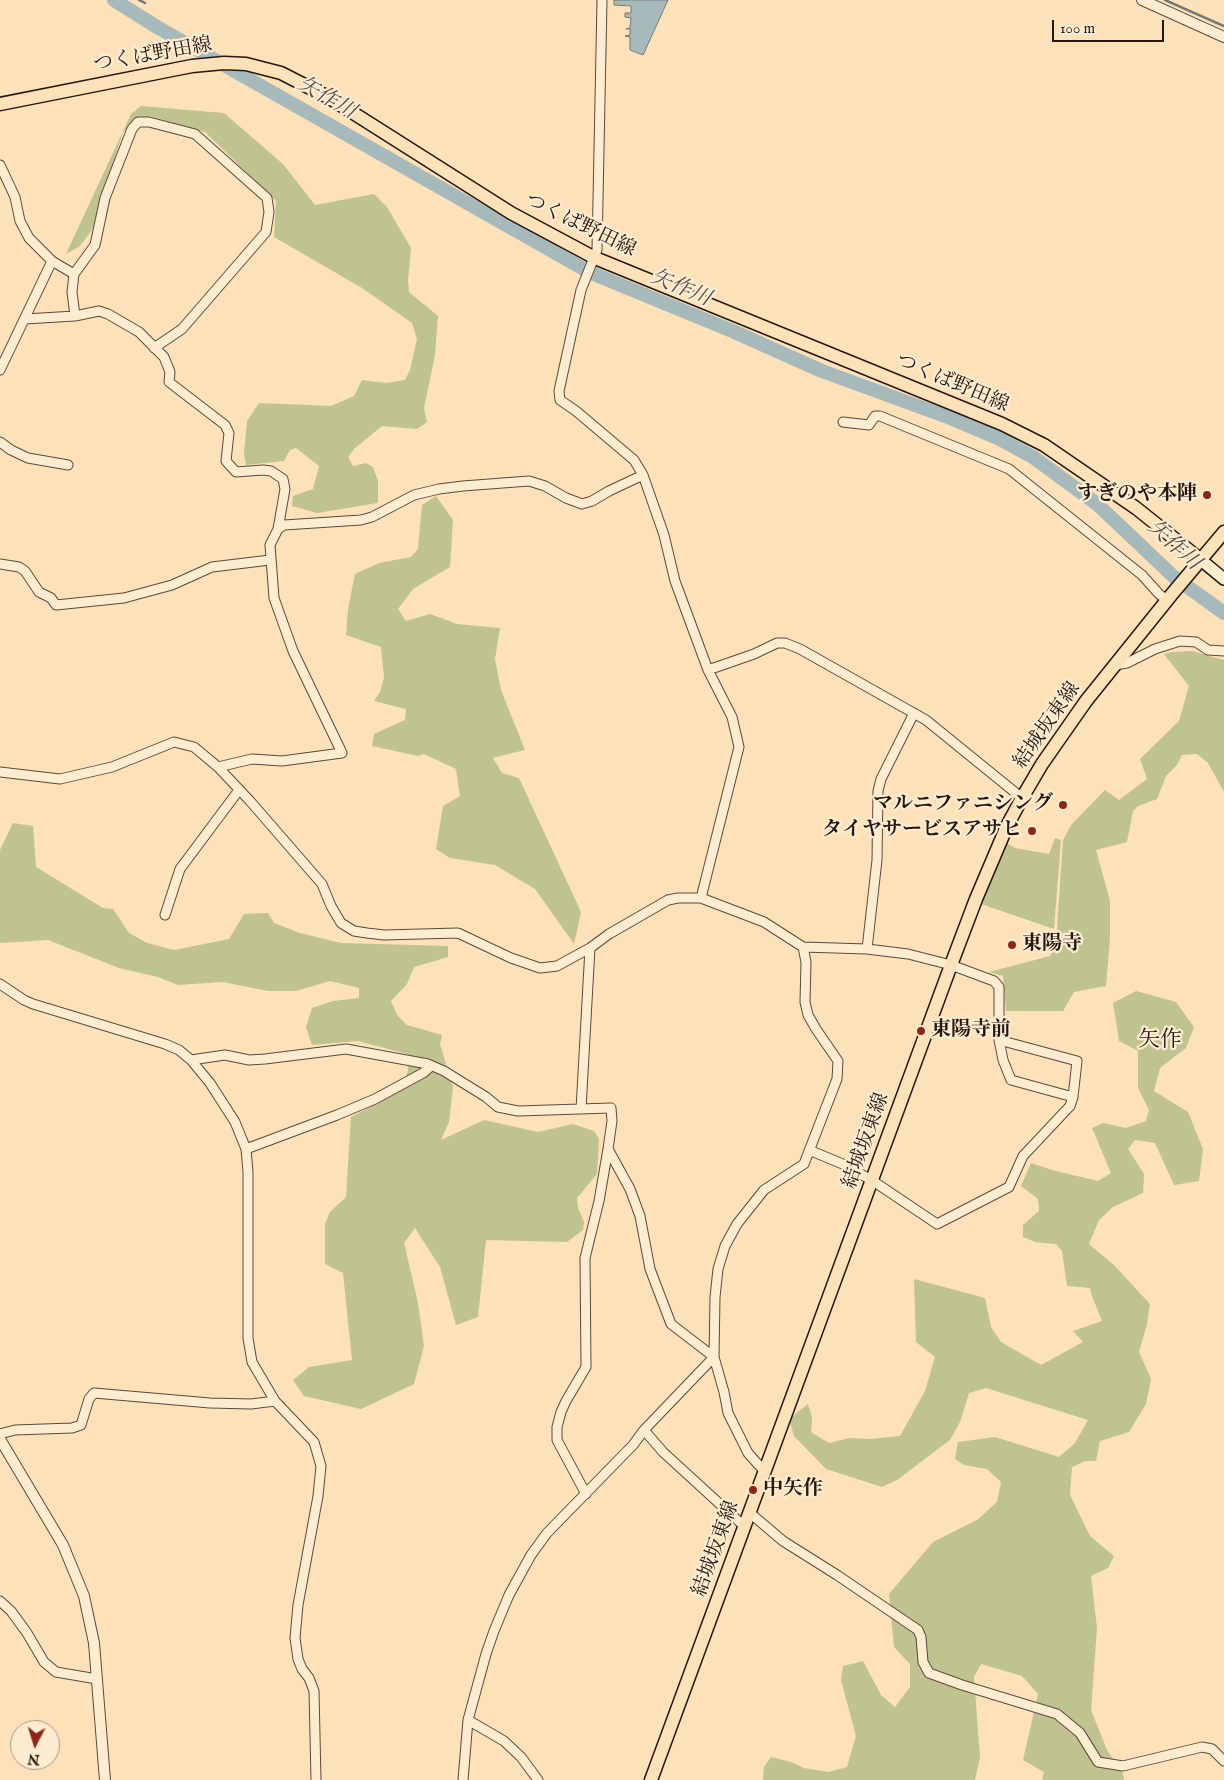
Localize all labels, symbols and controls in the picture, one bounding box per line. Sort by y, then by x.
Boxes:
scale bar [1054,10,1166,42]
text: 100 m [1060,19,1095,38]
street label: つくば野田線 [92,34,214,78]
water label: 矢作川 [292,72,360,126]
street label: つくば野田線 [521,189,639,263]
water label: 矢作川 [646,265,714,313]
street label: つくば野田線 [892,350,1012,418]
place label: すぎのや本陣 [1077,483,1197,507]
marker: すぎのや本陣 [1201,489,1213,501]
water label: 矢作川 [1141,516,1205,576]
street label: 結城坂東線 [1009,678,1087,774]
place label: マルニファニシング [873,793,1053,817]
marker: マルニファニシング [1057,799,1069,811]
place label: タイヤサービスアサヒ [822,819,1022,843]
marker: タイヤサービスアサヒ [1026,825,1038,837]
place label: 東陽寺 [1022,933,1082,957]
marker: 東陽寺 [1006,939,1018,951]
place label: 東陽寺前 [931,1019,1011,1043]
marker: 東陽寺前 [915,1025,927,1037]
district label: 矢作 [1138,1028,1182,1054]
street label: 結城坂東線 [839,1090,895,1192]
place label: 中矢作 [763,1478,823,1502]
marker: 中矢作 [747,1484,759,1496]
street label: 結城坂東線 [689,1498,745,1600]
north arrow [10,1720,60,1770]
text: N [27,1749,41,1768]

